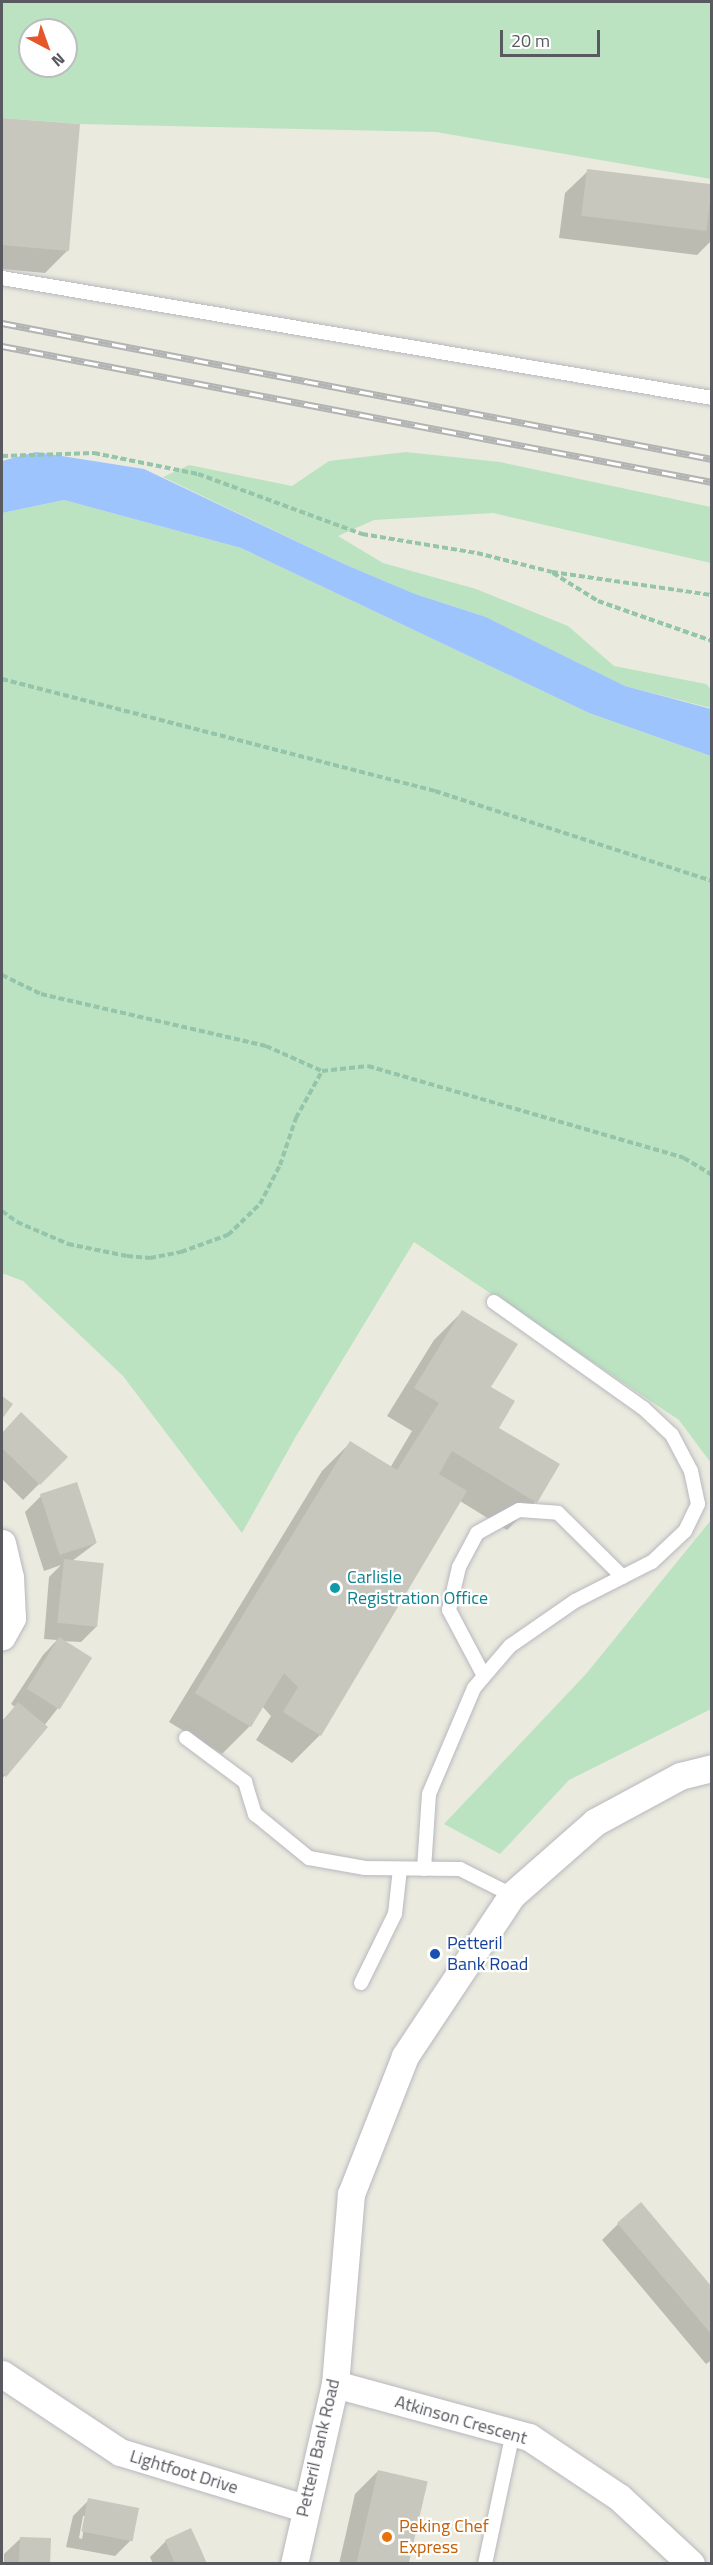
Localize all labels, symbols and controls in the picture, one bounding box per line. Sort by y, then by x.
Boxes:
north arrow [18,18,78,78]
scale bar [503,18,604,56]
text: 20 m [511,27,550,54]
text: N [46,47,71,73]
place label: Carlisle Registration Office [347,1567,488,1610]
marker: Carlisle Registration Office [328,1581,342,1595]
place label: Petteril Bank Road [447,1933,528,1976]
marker: Petteril Bank Road [428,1947,442,1961]
street label: Petteril Bank Road [292,2377,344,2519]
street label: Atkinson Crescent [392,2391,530,2449]
street label: Lightfoot Drive [127,2445,241,2499]
place label: Peking Chef Express [399,2516,489,2558]
marker: Peking Chef Express [380,2530,394,2544]

